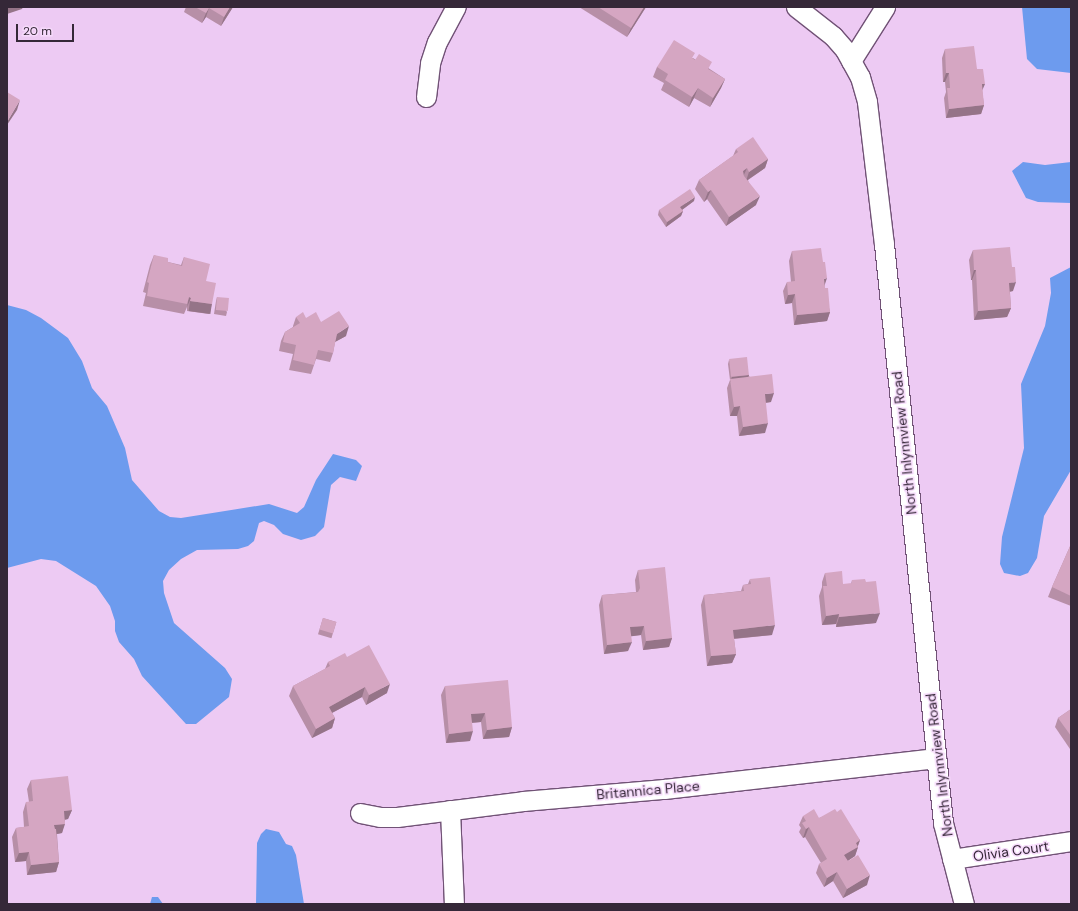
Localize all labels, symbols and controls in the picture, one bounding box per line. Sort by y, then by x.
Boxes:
scale bar [18,16,76,42]
text: 20 m [23,23,52,39]
street label: North Inlynnview Road [888,371,920,515]
street label: North Inlynnview Road [922,693,956,837]
street label: Britannica Place [596,777,700,803]
street label: Olivia Court [972,837,1050,865]

